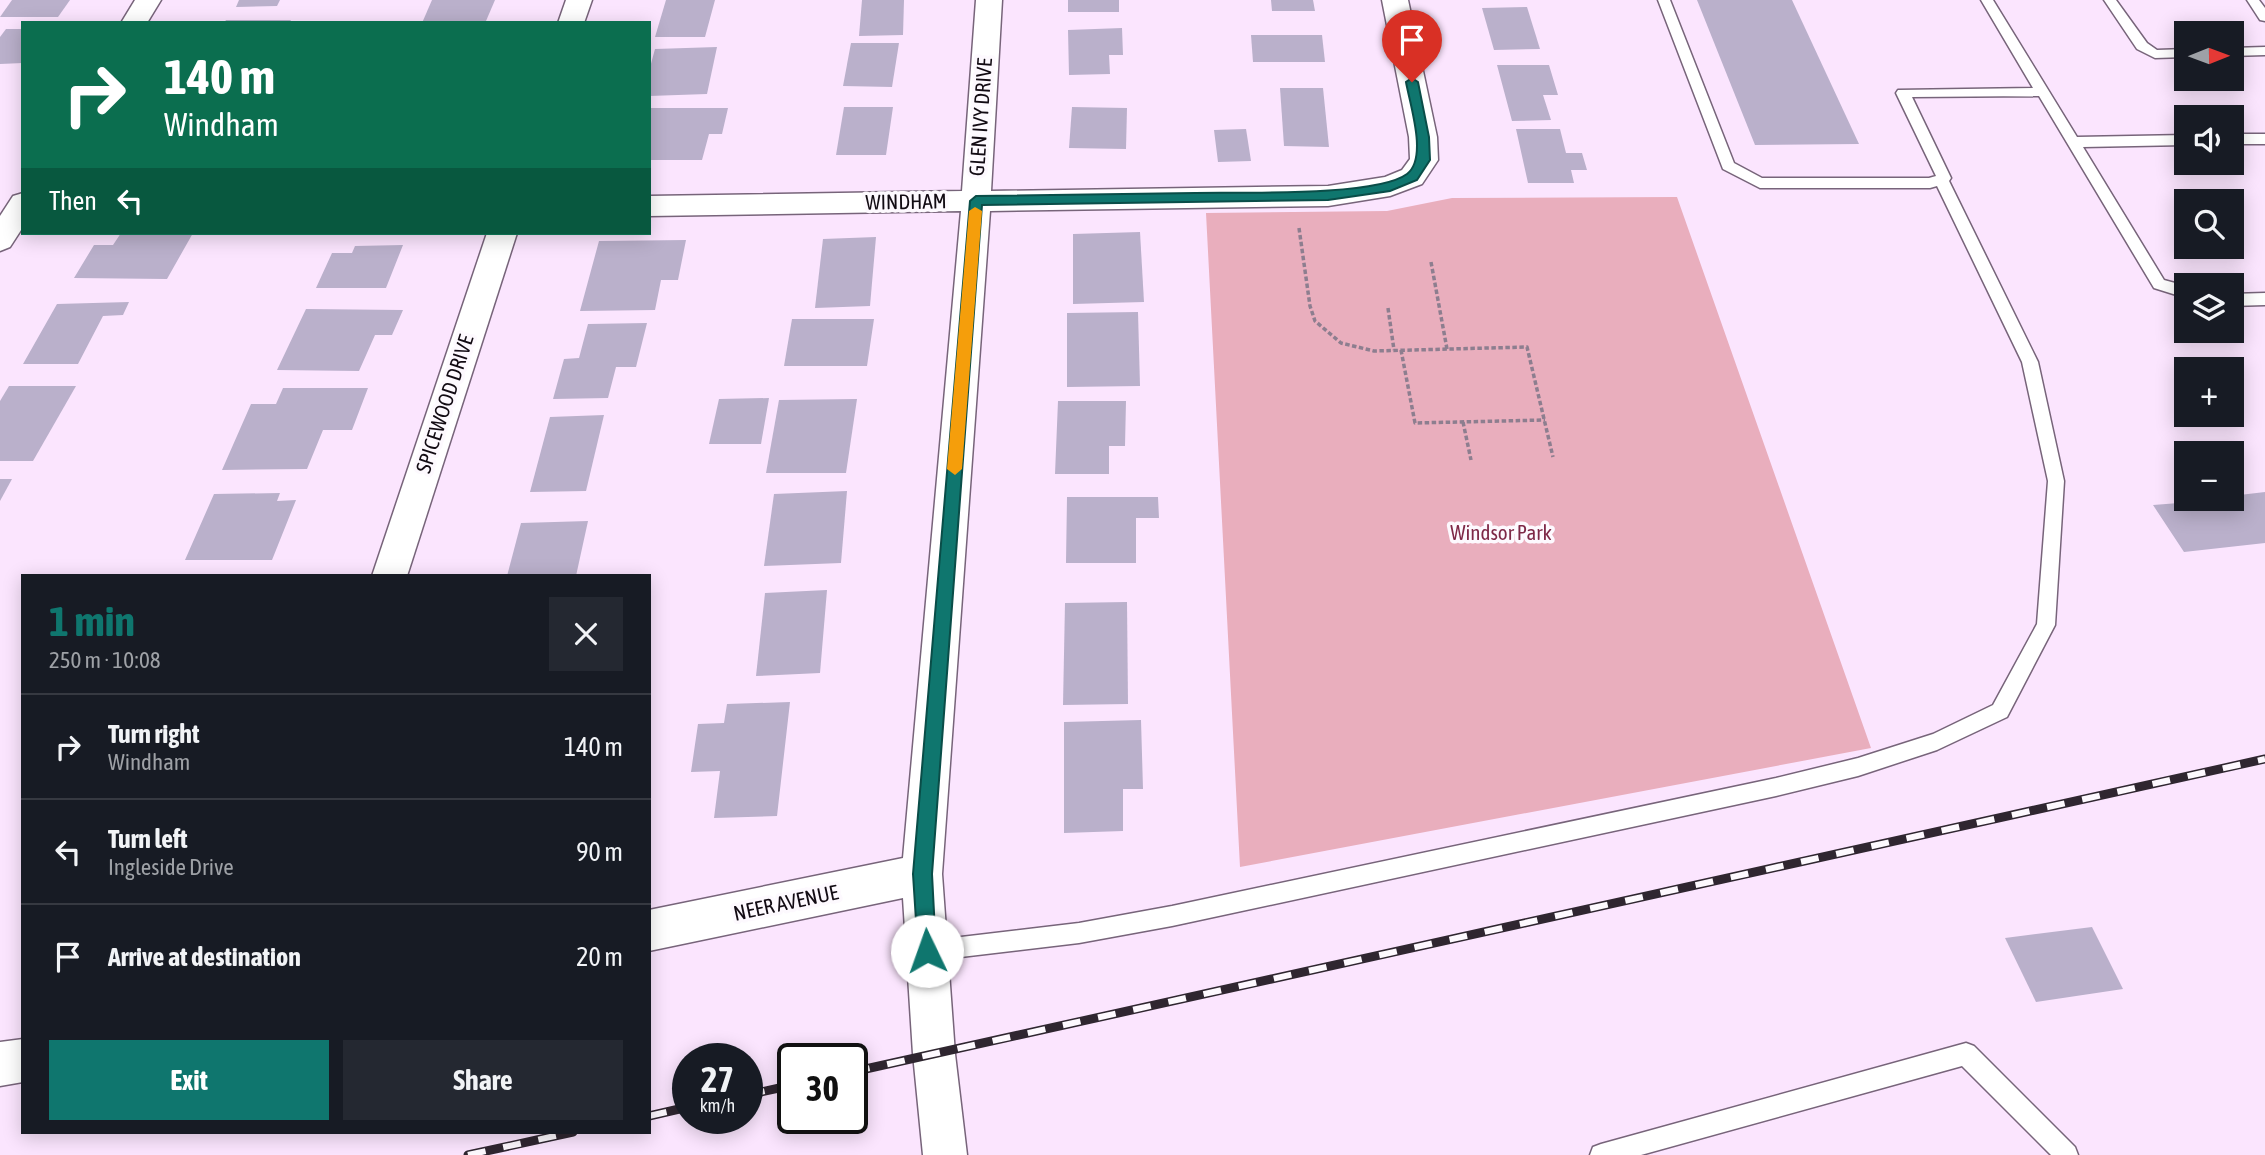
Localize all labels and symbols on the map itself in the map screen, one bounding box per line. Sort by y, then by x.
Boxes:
pin [1382,10,1442,82]
north arrow [2174,21,2244,91]
street label: GLEN IVY DRIVE [964,57,996,177]
street label: WINDHAM [865,188,947,214]
street label: SPICEWOOD DRIVE [410,332,478,476]
park label: Windsor Park [1450,520,1552,544]
street label: NEER AVENUE [731,879,840,925]
position arrow [890,914,964,988]
speed limit sign: 30 [777,1043,868,1134]

